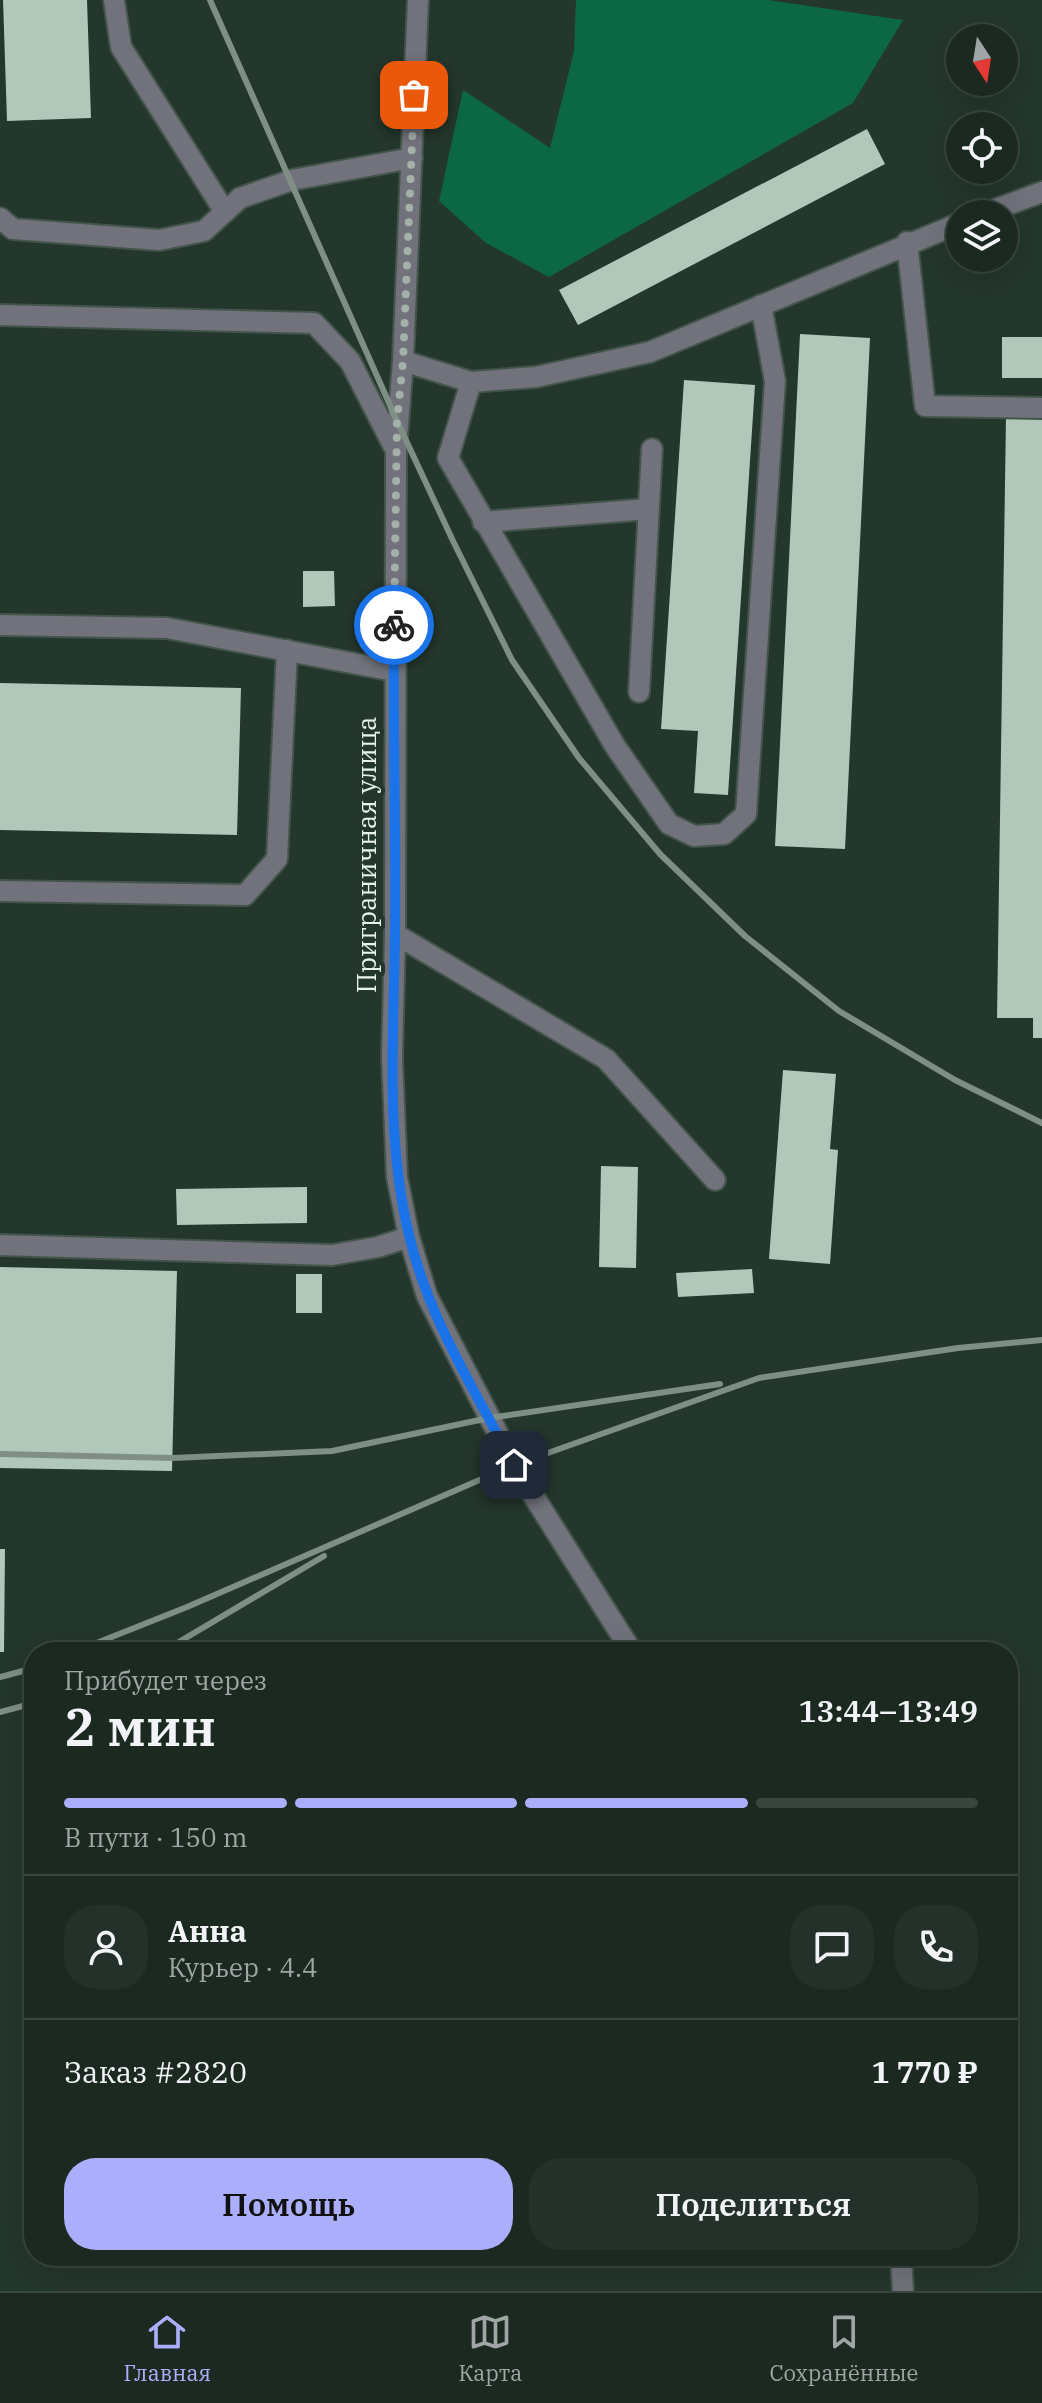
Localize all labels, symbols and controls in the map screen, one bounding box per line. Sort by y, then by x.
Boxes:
north arrow [946,24,1018,96]
map controls [946,24,1018,272]
pin [380,61,448,129]
icon: bag [392,73,436,117]
button: locate [946,112,1018,184]
button: layers [946,200,1018,272]
courier [354,585,434,665]
icon: bike [372,603,416,647]
street label: Приграничная улица [349,717,383,993]
pin [480,1431,548,1499]
icon: home [492,1443,536,1487]
text: Прибудет через [64,1663,267,1697]
text: 13:44–13:49 [798,1691,978,1730]
text: 2 мин [64,1693,216,1760]
text: В пути · 150 m [64,1820,248,1854]
button: person [64,1905,148,1989]
button: chat [790,1905,874,1989]
button: phone [894,1905,978,1989]
text: Анна [168,1911,247,1950]
text: Курьер · 4.4 [168,1950,318,1984]
text: Заказ #2820 [64,2052,247,2091]
text: 1 770 ₽ [872,2052,978,2091]
button: Помощь [64,2158,513,2250]
button: Поделиться [529,2158,978,2250]
tab: Главная [124,2310,211,2387]
tab: Карта [458,2310,522,2387]
tab: Сохранённые [769,2310,918,2387]

